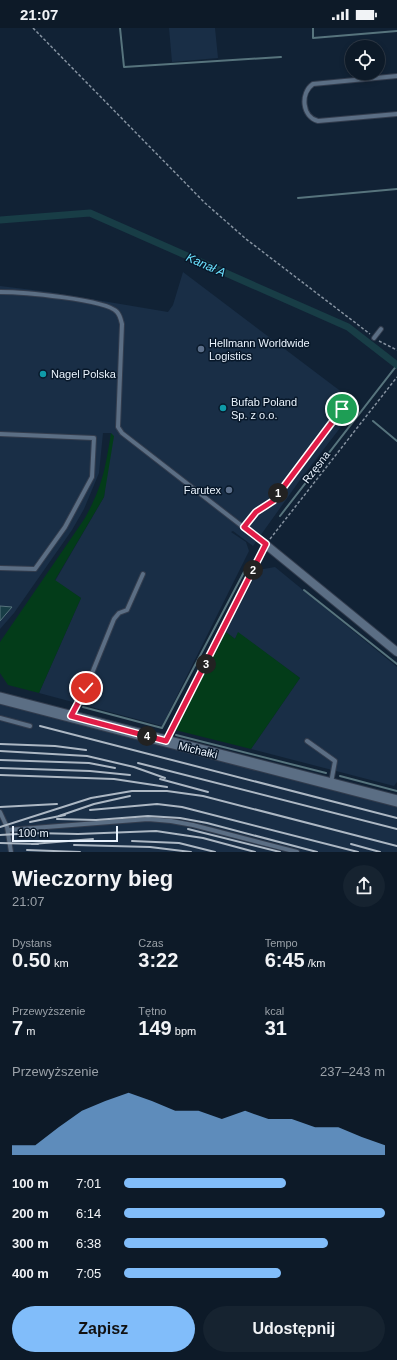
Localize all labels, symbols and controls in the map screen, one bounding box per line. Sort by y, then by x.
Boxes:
text: 21:07 [20,6,58,23]
map controls [345,40,385,80]
button: locate [345,40,385,80]
water label: Kanał A [184,250,228,280]
place label: Hellmann Worldwide Logistics [209,337,310,362]
marker: Hellmann Worldwide Logistics [196,344,206,354]
place label: Nagel Polska [51,368,117,380]
marker: Nagel Polska [38,369,48,379]
pin [325,392,359,426]
place label: Bufab Poland Sp. z o.o. [231,396,297,421]
icon: arrive [331,398,353,420]
marker: Bufab Poland Sp. z o.o. [218,403,228,413]
street label: Rzęsna [300,448,333,485]
pin: 1 [268,483,288,503]
place label: Farutex [184,484,221,496]
marker: Farutex [224,485,234,495]
text: 1 [275,487,281,499]
pin: 2 [243,560,263,580]
text: 2 [250,564,256,576]
pin: 3 [196,654,216,674]
text: 3 [203,658,209,670]
pin [69,671,103,705]
icon: check [75,677,97,699]
pin: 4 [137,726,157,746]
text: 4 [144,730,150,742]
street label: Michałki [177,739,219,761]
scale bar [12,824,118,843]
text: 100 m [18,827,49,839]
button: share [343,865,385,907]
text: Wieczorny bieg [12,866,173,891]
text: 21:07 [12,894,45,909]
text: Dystans [12,937,52,949]
text: Czas [138,937,163,949]
text: Tempo [265,937,298,949]
text: 0.50 [12,949,51,971]
text: 3:22 [138,949,178,971]
text: 6:45 [265,949,305,971]
text: km [51,957,69,969]
text: /km [305,957,325,969]
text: Przewyższenie [12,1005,85,1017]
text: Tętno [138,1005,166,1017]
text: kcal [265,1005,284,1017]
text: 7 [12,1017,23,1039]
text: 149 [138,1017,172,1039]
text: 31 [265,1017,287,1039]
text: m [23,1025,35,1037]
text: bpm [172,1025,196,1037]
text: Przewyższenie [12,1064,99,1079]
text: 237–243 m [320,1064,385,1079]
text: 100 m [12,1176,49,1191]
text: 7:01 [76,1176,101,1191]
text: 200 m [12,1206,49,1221]
text: 6:14 [76,1206,101,1221]
text: 300 m [12,1236,49,1251]
text: 6:38 [76,1236,101,1251]
text: 400 m [12,1266,49,1281]
text: 7:05 [76,1266,101,1281]
button: Zapisz [12,1306,195,1352]
button: Udostępnij [203,1306,385,1352]

